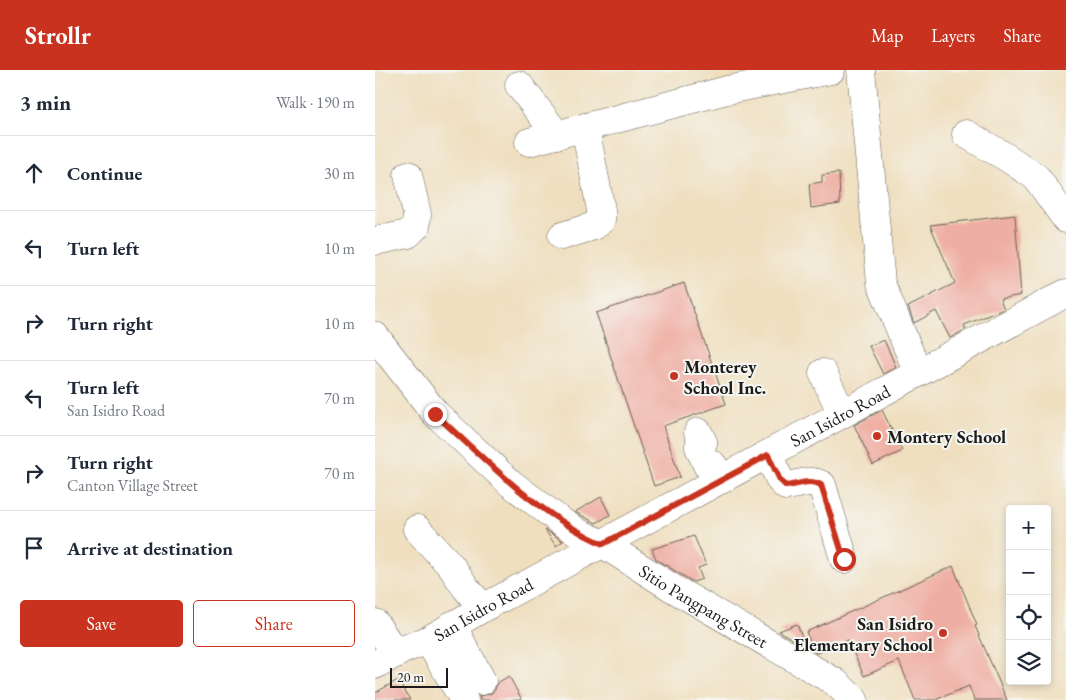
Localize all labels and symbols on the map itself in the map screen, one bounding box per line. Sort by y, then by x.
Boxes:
place label: Monterey School Inc. [684,355,766,399]
marker: Monterey School Inc. [668,370,680,382]
street label: San Isidro Road [786,378,895,452]
route end [424,403,447,426]
place label: Montery School [887,425,1006,448]
marker: Montery School [871,430,883,442]
route start [833,548,856,571]
street label: Sitio Pangpang Street [635,559,773,653]
street label: San Isidro Road [429,571,537,646]
place label: San Isidro Elementary School [794,612,933,656]
marker: San Isidro Elementary School [937,627,949,639]
scale bar [390,665,447,688]

